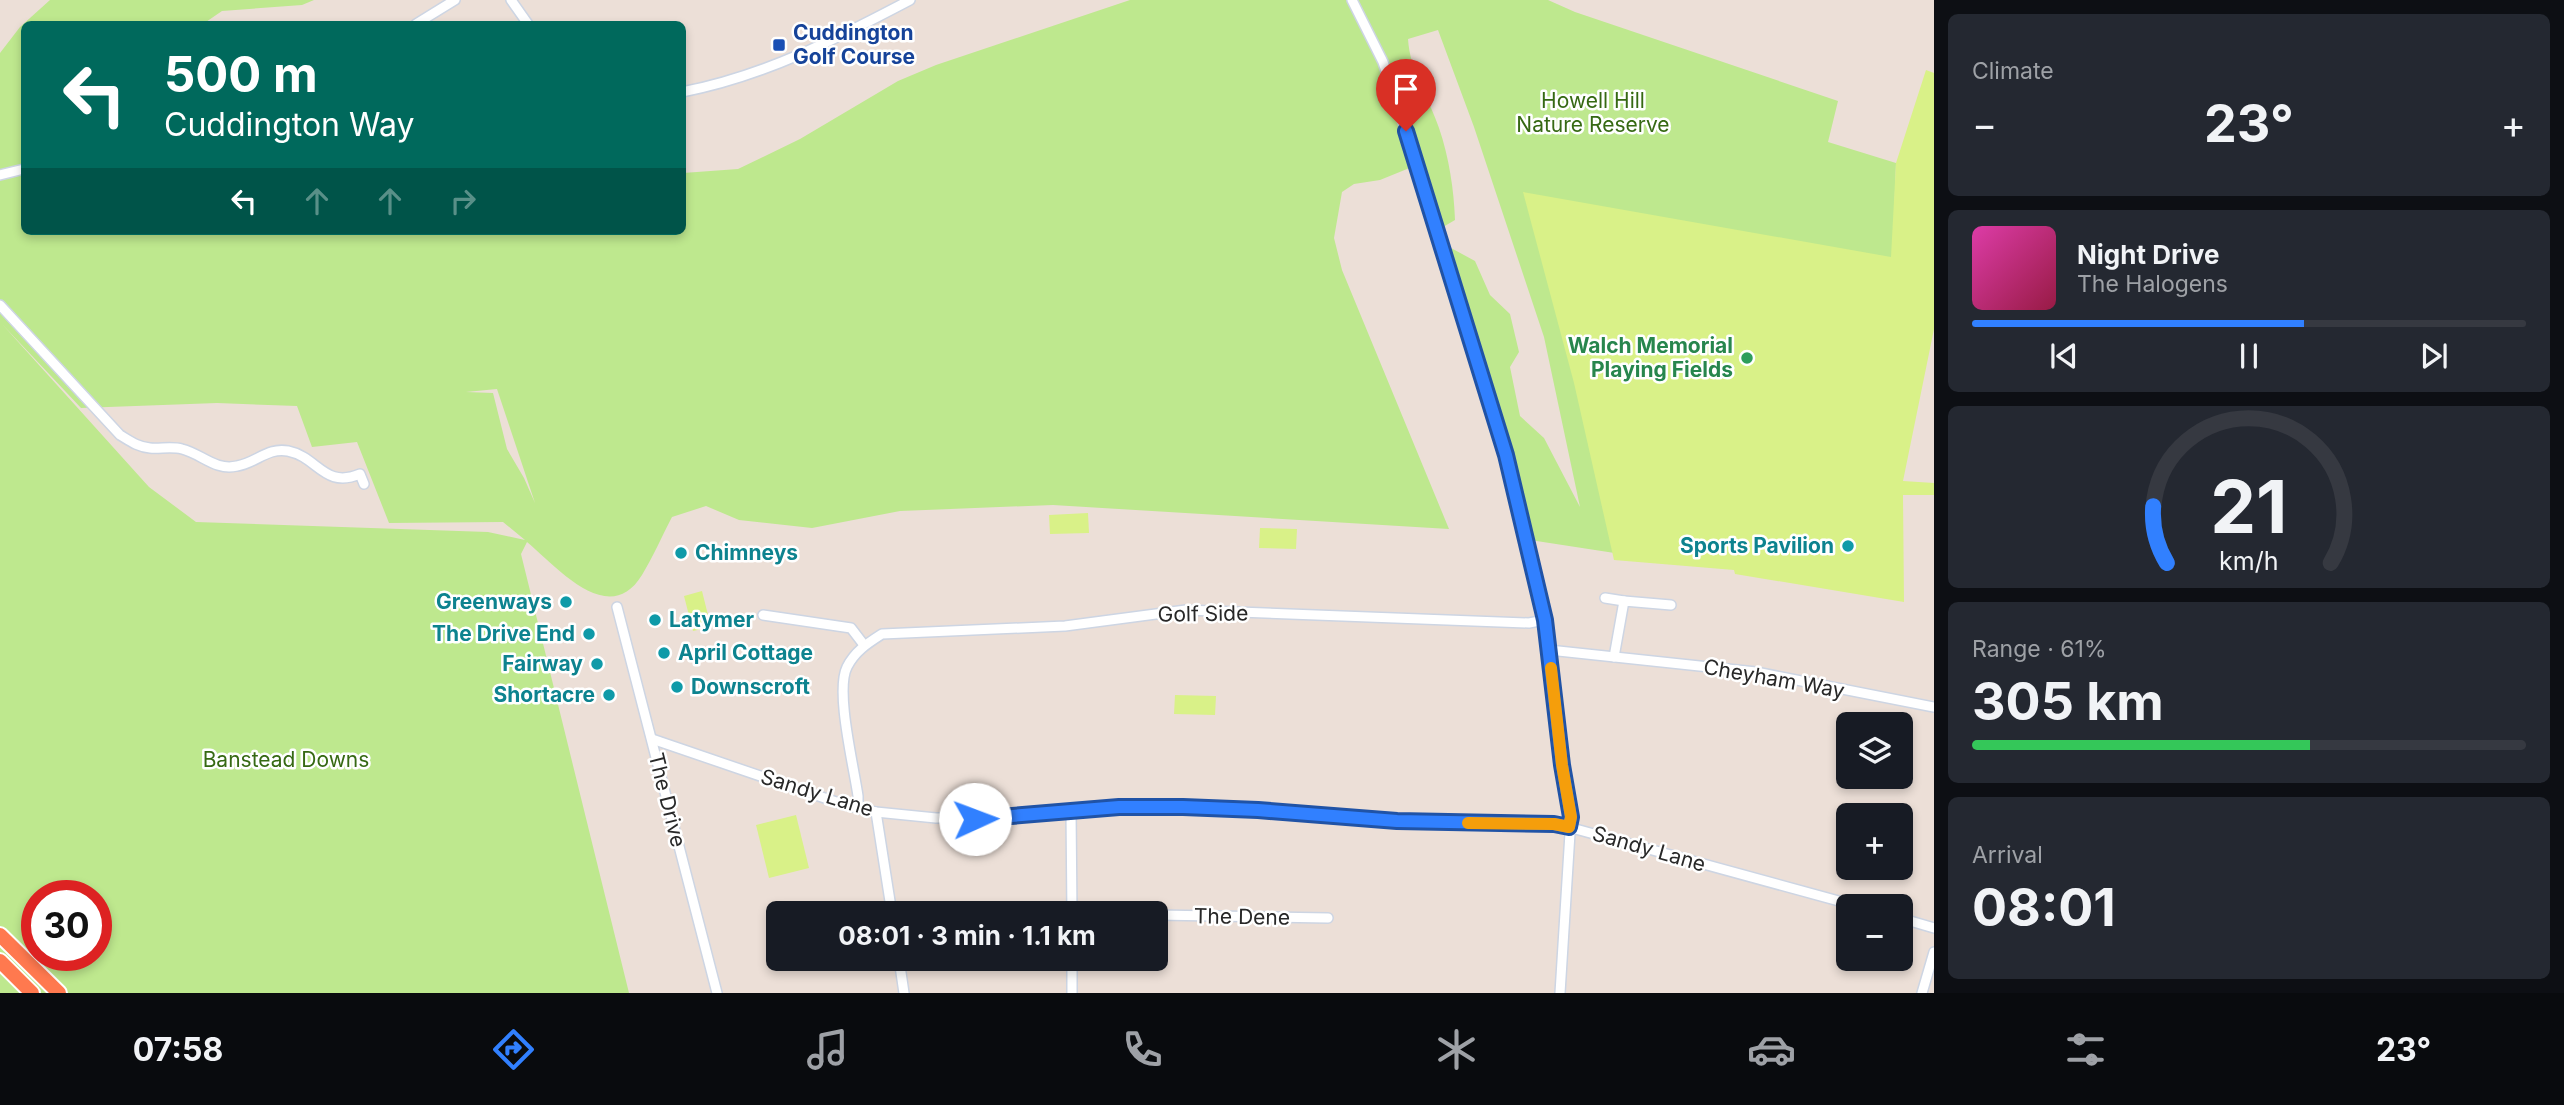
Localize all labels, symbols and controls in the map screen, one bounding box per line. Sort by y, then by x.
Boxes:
place label: Cuddington Golf Course [793,20,915,69]
marker: Cuddington Golf Course [771,37,787,53]
text: 500 m [164,45,318,104]
icon: left [49,49,140,140]
text: Climate [1972,57,2054,85]
pin [1376,59,1436,131]
icon: arrive [1387,70,1425,108]
park label: Howell Hill Nature Reserve [1516,88,1670,137]
text: 23° [2204,92,2294,155]
text: − [1972,101,1997,147]
text: + [2501,101,2526,147]
text: Cuddington Way [164,105,414,144]
icon: left [225,182,263,220]
icon: ahead [298,182,336,220]
icon: ahead [371,182,409,220]
icon: right [444,182,482,220]
text: Night Drive [2077,239,2219,270]
text: The Halogens [2077,270,2228,298]
place label: Walch Memorial Playing Fields [1568,333,1733,382]
icon: previous [2045,337,2083,375]
icon: pause [2230,337,2268,375]
icon: next [2415,337,2453,375]
marker: Walch Memorial Playing Fields [1739,350,1755,366]
text: 21 [2210,462,2288,551]
place label: Sports Pavilion [1680,533,1834,558]
marker: Sports Pavilion [1840,538,1856,554]
place label: Chimneys [695,540,798,565]
marker: Chimneys [673,545,689,561]
text: km/h [2219,545,2279,575]
place label: Greenways [436,589,552,614]
marker: Greenways [558,594,574,610]
street label: Golf Side [1157,600,1249,627]
place label: Latymer [669,607,755,632]
marker: Latymer [647,612,663,628]
place label: The Drive End [432,621,575,646]
marker: The Drive End [581,626,597,642]
text: Range · 61% [1972,635,2106,663]
place label: April Cottage [678,640,813,665]
marker: April Cottage [656,645,672,661]
place label: Fairway [502,651,583,676]
street label: Cheyham Way [1702,654,1847,703]
marker: Fairway [589,656,605,672]
text: 305 km [1972,670,2164,733]
place label: Downscroft [691,674,810,699]
marker: Downscroft [669,679,685,695]
place label: Shortacre [493,682,595,707]
marker: Shortacre [601,687,617,703]
map controls [1836,712,1913,971]
button: layers [1836,712,1913,789]
park label: Banstead Downs [203,747,369,772]
street label: The Drive [644,750,691,850]
street label: Sandy Lane [758,764,877,822]
position arrow [938,782,1012,856]
button: + [1836,803,1913,880]
street label: Sandy Lane [1590,820,1709,877]
text: Arrival [1972,841,2043,869]
text: 08:01 [1972,876,2116,939]
speed limit sign: 30 [21,880,112,971]
button: − [1836,894,1913,971]
street label: The Dene [1194,903,1290,930]
text: 08:01 · 3 min · 1.1 km [838,920,1096,951]
icon: directions [489,1025,538,1074]
icon: music [803,1025,852,1074]
icon: phone [1118,1025,1167,1074]
icon: climate [1432,1025,1481,1074]
icon: car [1747,1025,1796,1074]
icon: filters [2061,1025,2110,1074]
text: 07:58 [133,1030,223,1069]
text: 23° [2376,1030,2431,1069]

